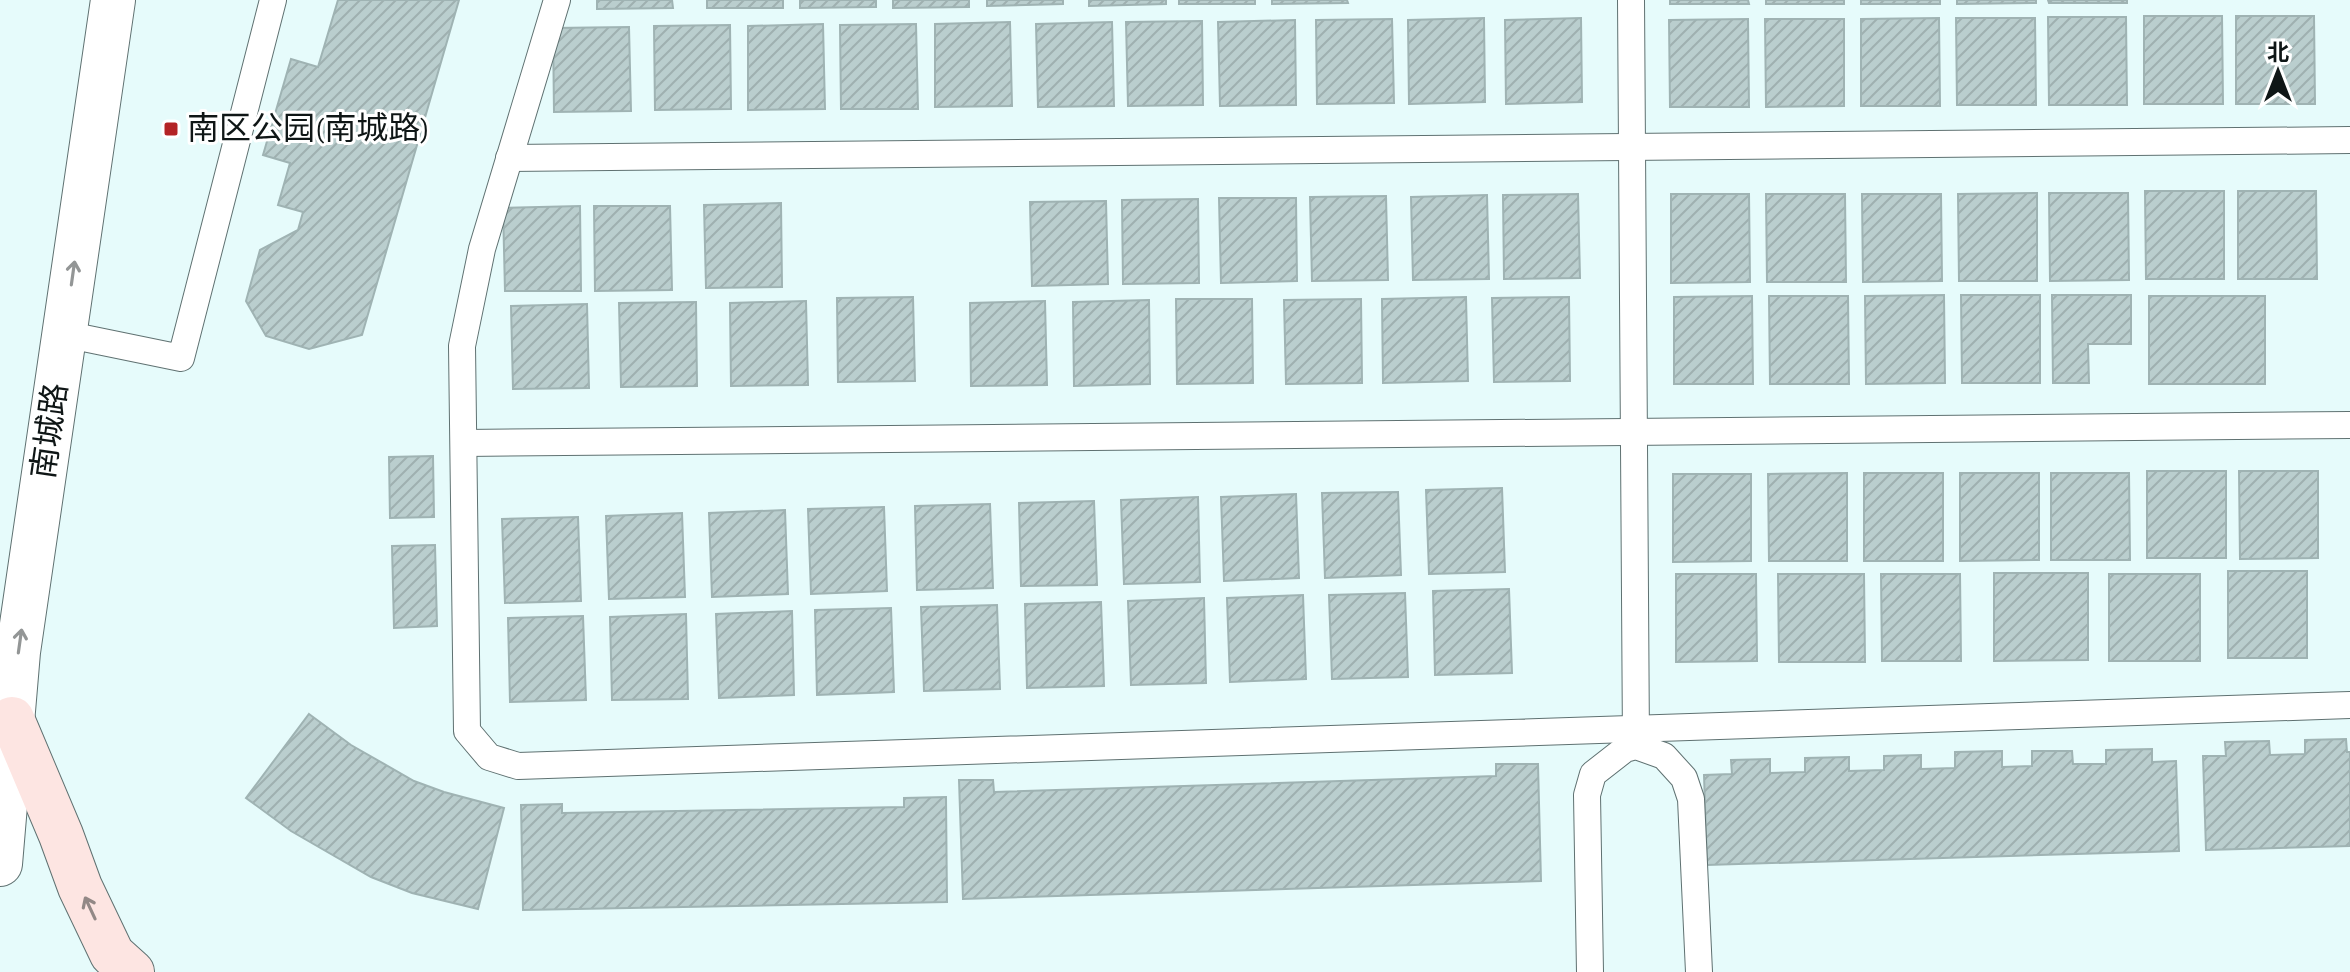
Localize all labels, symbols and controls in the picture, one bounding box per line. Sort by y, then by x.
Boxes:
north arrow [2238,32,2318,112]
text: 北 [2267,41,2289,64]
place label: 南区公园(南城路) [187,111,430,145]
marker: 南区公园(南城路) [162,120,180,138]
one-way arrow [66,261,81,286]
street label: 南城路 [25,381,73,481]
one-way arrow [13,629,28,654]
one-way arrow [82,897,97,921]

